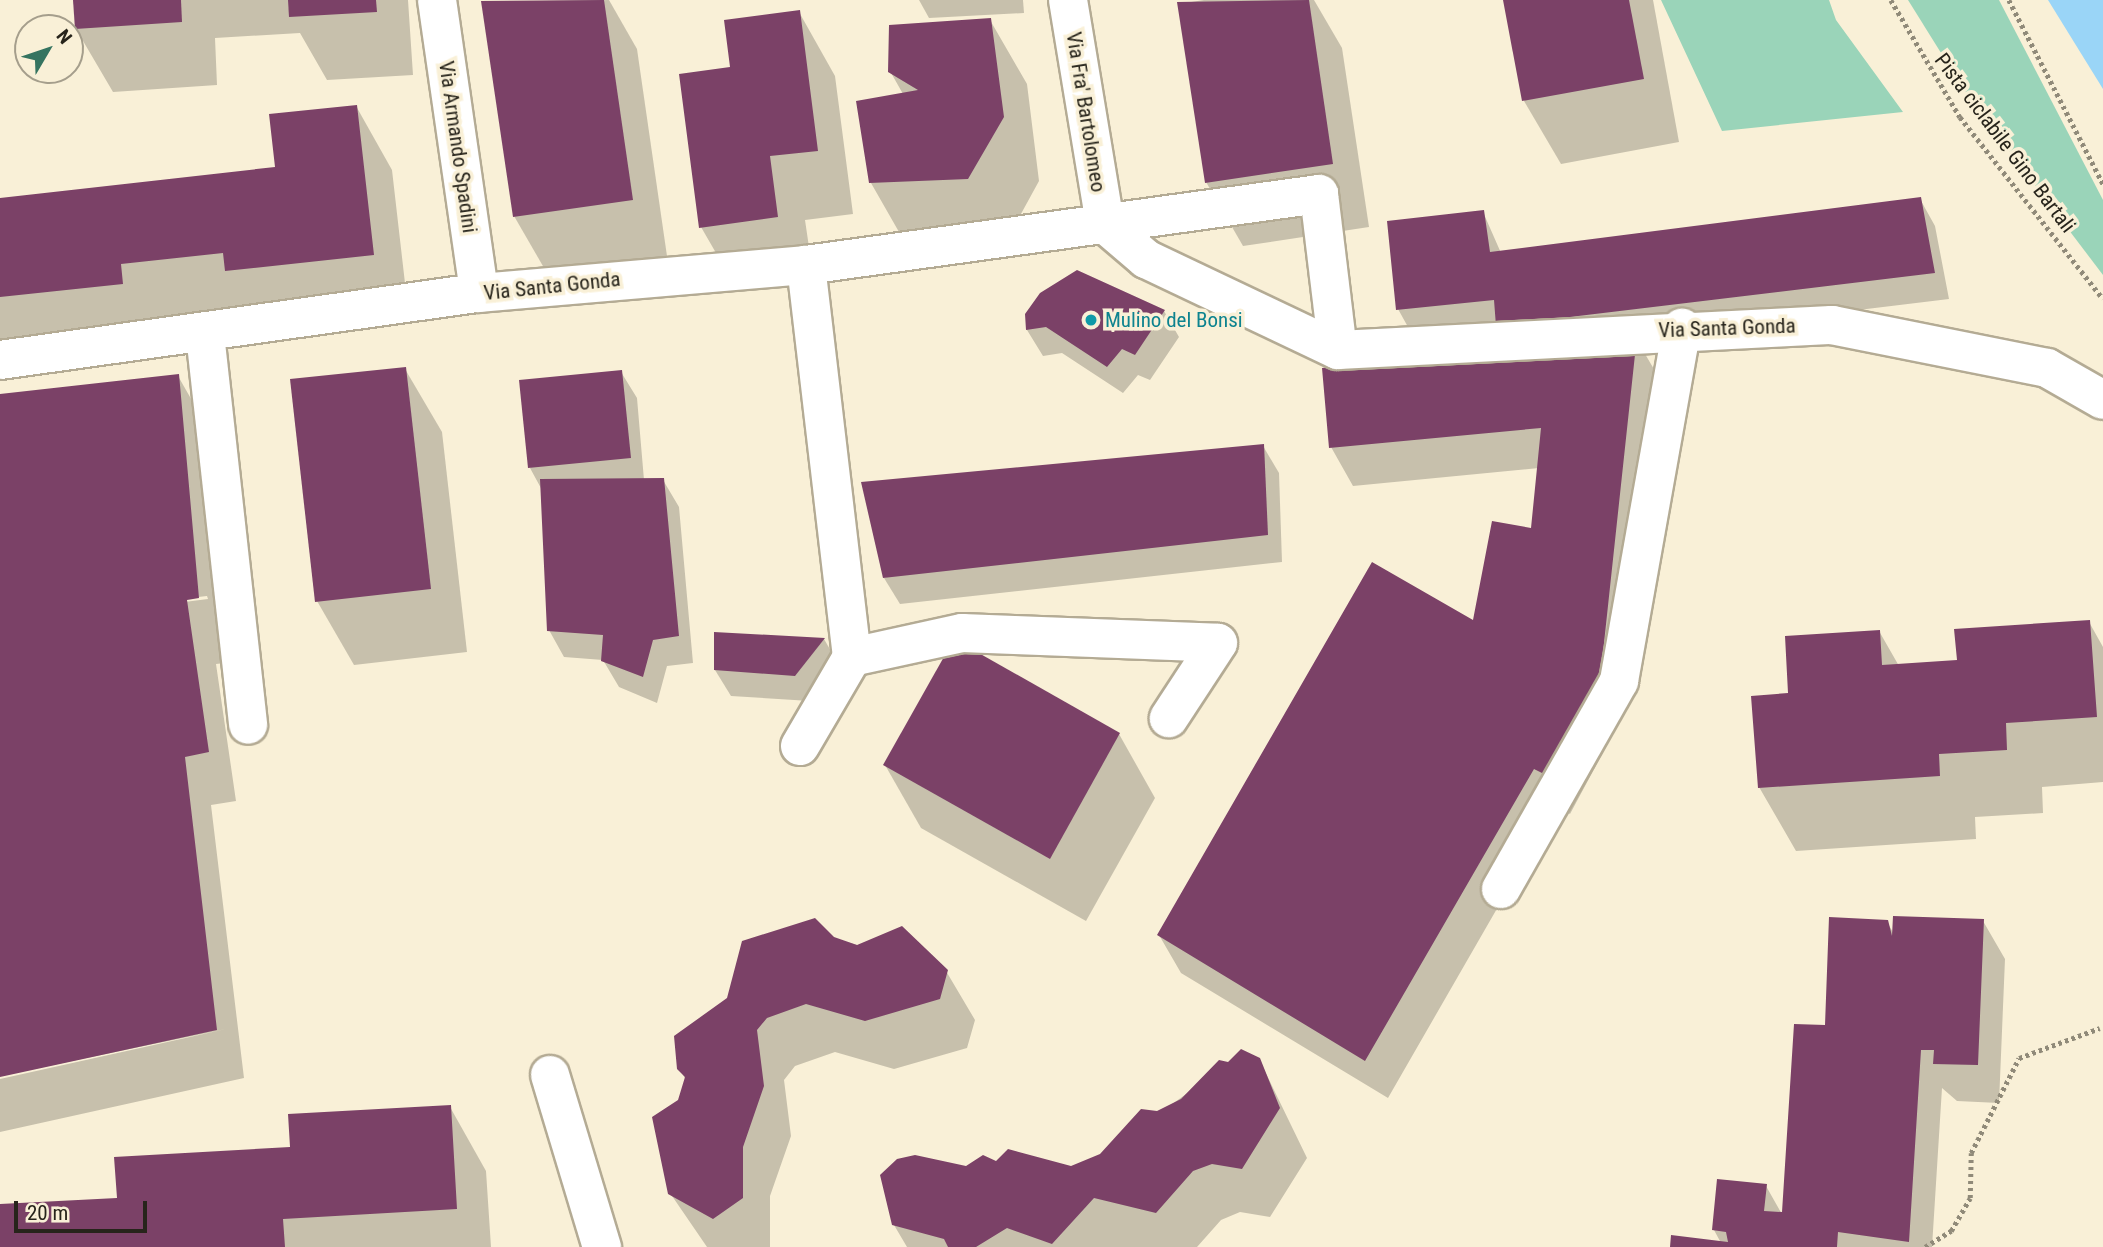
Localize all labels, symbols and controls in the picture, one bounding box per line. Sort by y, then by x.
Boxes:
north arrow [14,14,84,84]
text: N [52,25,77,48]
street label: Via Fra' Bartolomeo [1061,30,1111,194]
street label: Pista ciclabile Gino Bartali [1929,48,2081,238]
street label: Via Armando Spadini [433,59,483,235]
street label: Via Santa Gonda [482,266,622,306]
place label: Mulino del Bonsi [1105,307,1243,333]
marker: Mulino del Bonsi [1083,312,1099,328]
street label: Via Santa Gonda [1658,313,1796,343]
scale bar [18,1188,150,1232]
text: 20 m [27,1201,68,1225]

